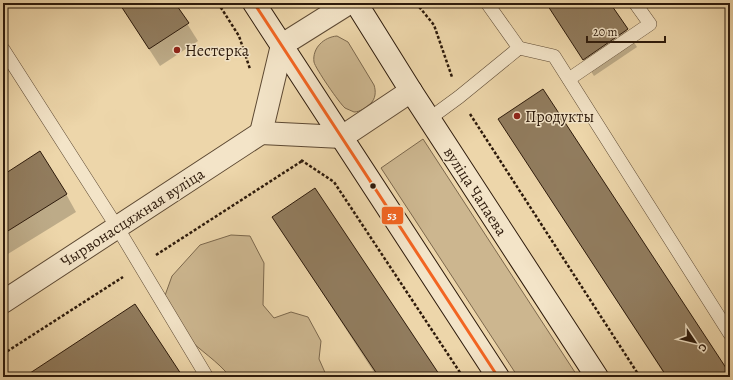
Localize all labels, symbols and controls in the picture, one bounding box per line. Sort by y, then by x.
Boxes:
scale bar [587,18,665,44]
text: 20 m [593,24,617,40]
place label: Нестерка [185,40,250,62]
marker: Нестерка [172,45,182,55]
place label: Продукты [525,106,594,128]
marker: Продукты [512,111,522,121]
street label: вуліца Чапаева [438,143,513,241]
street label: Чырвонасцяжная вуліца [56,163,209,273]
unlabelled marker [368,181,378,191]
line badge: 53 [381,206,404,225]
text: 53 [387,208,397,223]
north arrow [675,322,715,362]
text: С [695,340,711,355]

